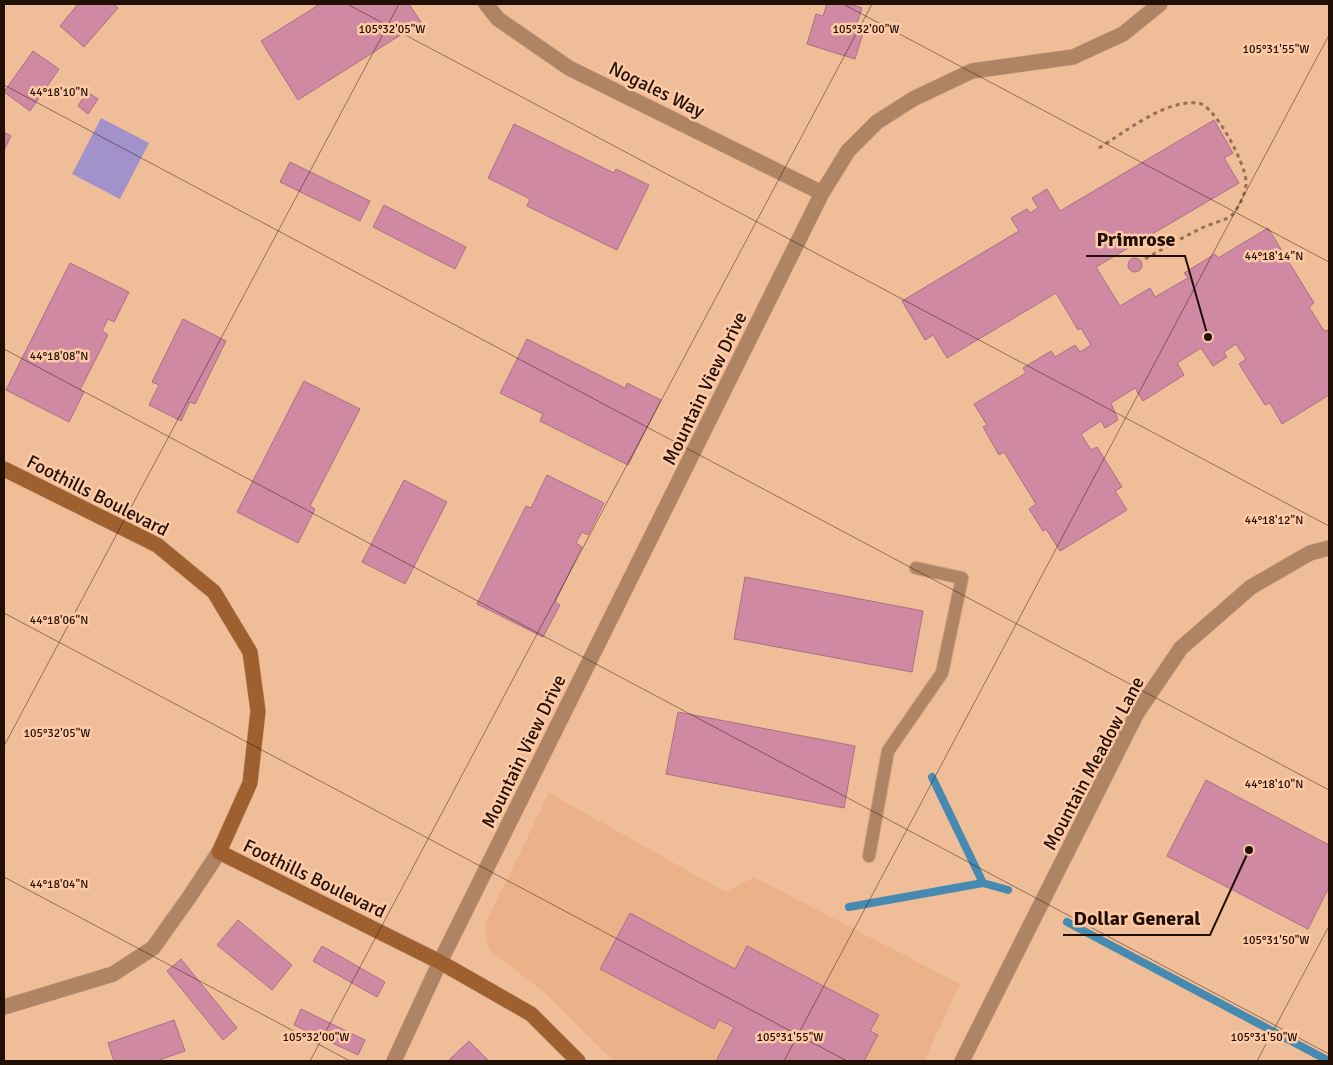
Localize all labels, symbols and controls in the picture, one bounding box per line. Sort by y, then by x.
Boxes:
text: 105°32'05"W [358,22,426,37]
text: 105°32'00"W [832,22,900,37]
text: 105°31'55"W [1242,42,1310,57]
street label: Nogales Way [605,56,708,123]
text: 44°18'10"N [30,85,88,100]
callout: Primrose [1086,221,1185,256]
text: Primrose [1097,227,1176,252]
text: 44°18'14"N [1245,249,1303,264]
street label: Mountain View Drive [657,308,752,469]
text: 44°18'08"N [30,349,88,364]
street label: Foothills Boulevard [23,450,173,542]
text: 44°18'12"N [1245,513,1303,528]
text: 44°18'06"N [30,613,88,628]
street label: Mountain View Drive [476,671,571,832]
street label: Mountain Meadow Lane [1038,672,1150,854]
text: 105°32'05"W [23,726,91,741]
text: 44°18'10"N [1245,777,1303,792]
street label: Foothills Boulevard [239,834,390,924]
text: 44°18'04"N [30,877,88,892]
callout: Dollar General [1063,900,1210,935]
text: Dollar General [1074,906,1200,931]
text: 105°31'50"W [1242,933,1310,948]
text: 105°32'00"W [282,1030,350,1045]
text: 105°31'55"W [756,1030,824,1045]
text: 105°31'50"W [1230,1030,1298,1045]

